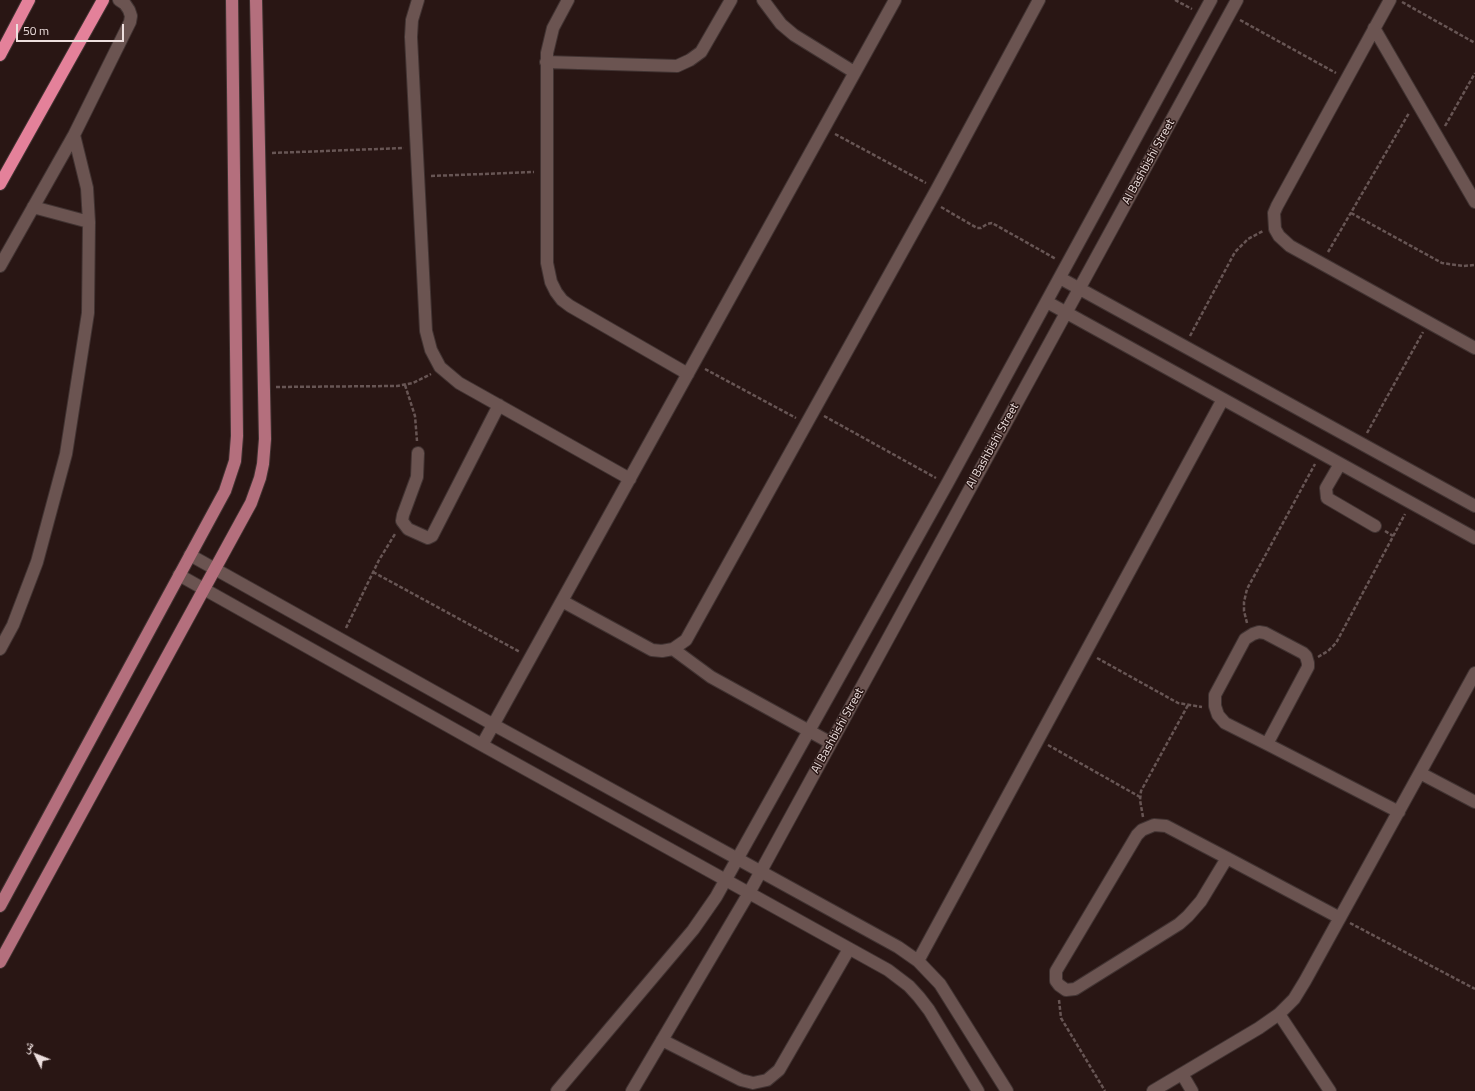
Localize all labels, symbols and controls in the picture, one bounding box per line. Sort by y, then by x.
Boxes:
scale bar [18,16,126,42]
text: 50 m [23,21,49,40]
street label: Al Bashbishi Street [1120,117,1178,207]
street label: Al Bashbishi Street [964,401,1022,491]
street label: Al Bashbishi Street [809,686,867,776]
north arrow [16,1035,56,1075]
text: ش [17,1037,37,1057]

